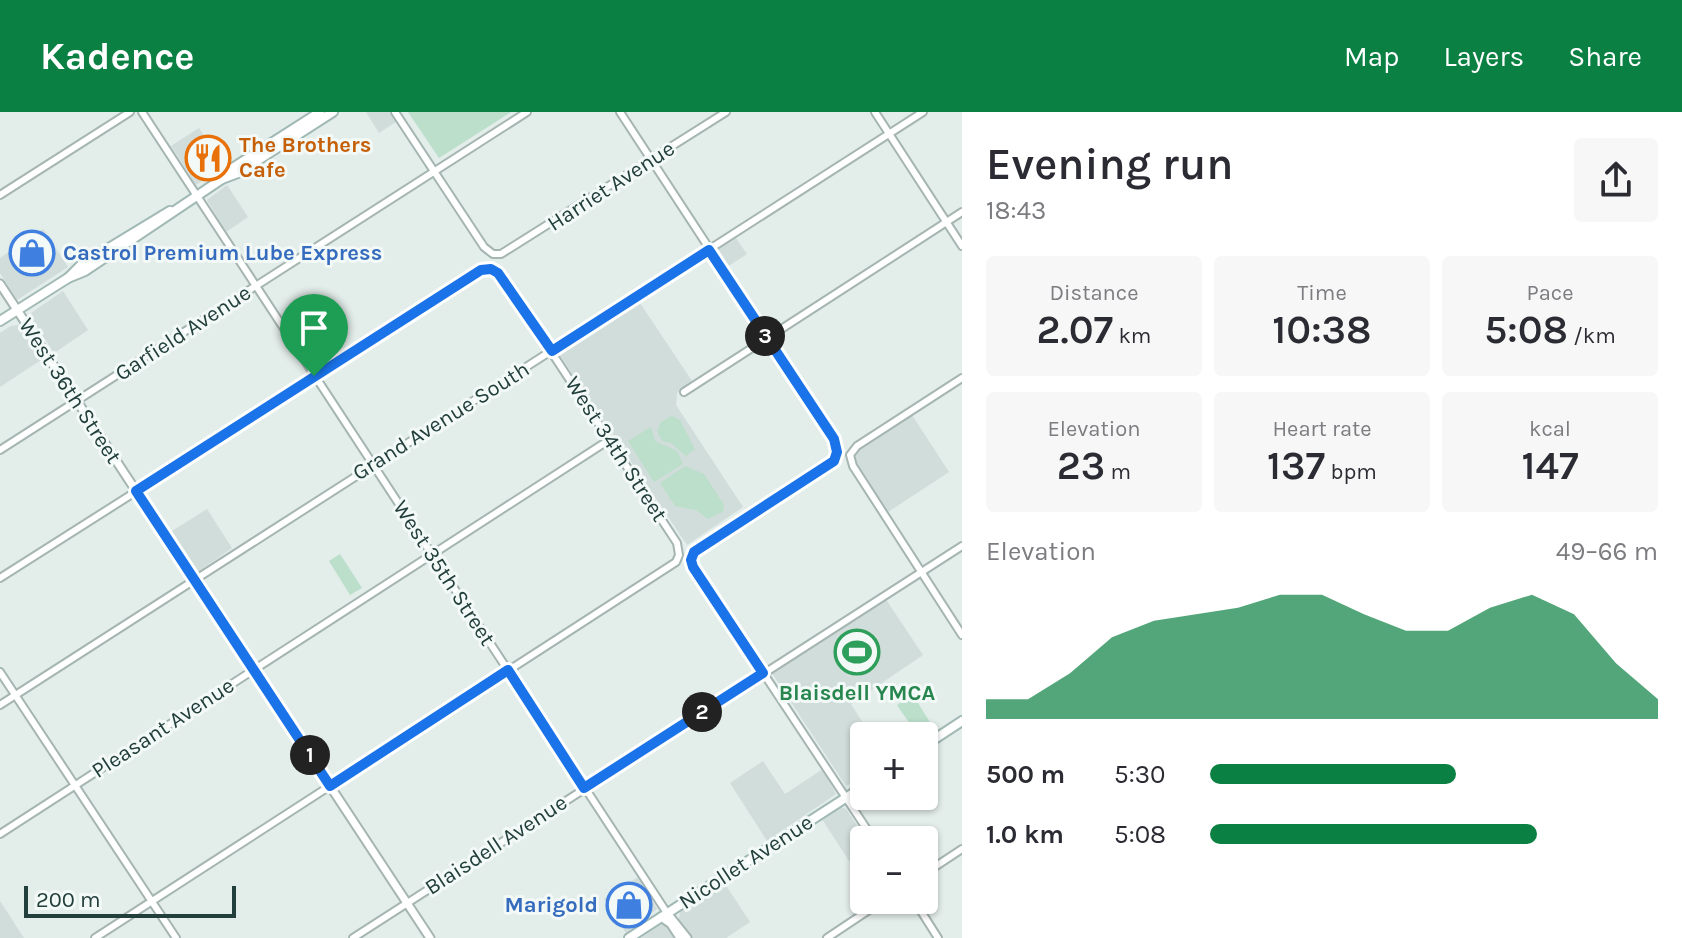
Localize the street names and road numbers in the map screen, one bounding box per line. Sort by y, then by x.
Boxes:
street label: Harriet Avenue [542,135,680,237]
street label: Garfield Avenue [110,279,256,387]
street label: West 36th Street [13,313,127,469]
street label: Grand Avenue South [348,356,534,486]
street label: West 34th Street [559,372,673,526]
street label: West 35th Street [387,496,501,650]
street label: Pleasant Avenue [87,672,239,784]
street label: Blaisdell Avenue [420,789,572,901]
street label: Nicollet Avenue [674,809,818,915]

